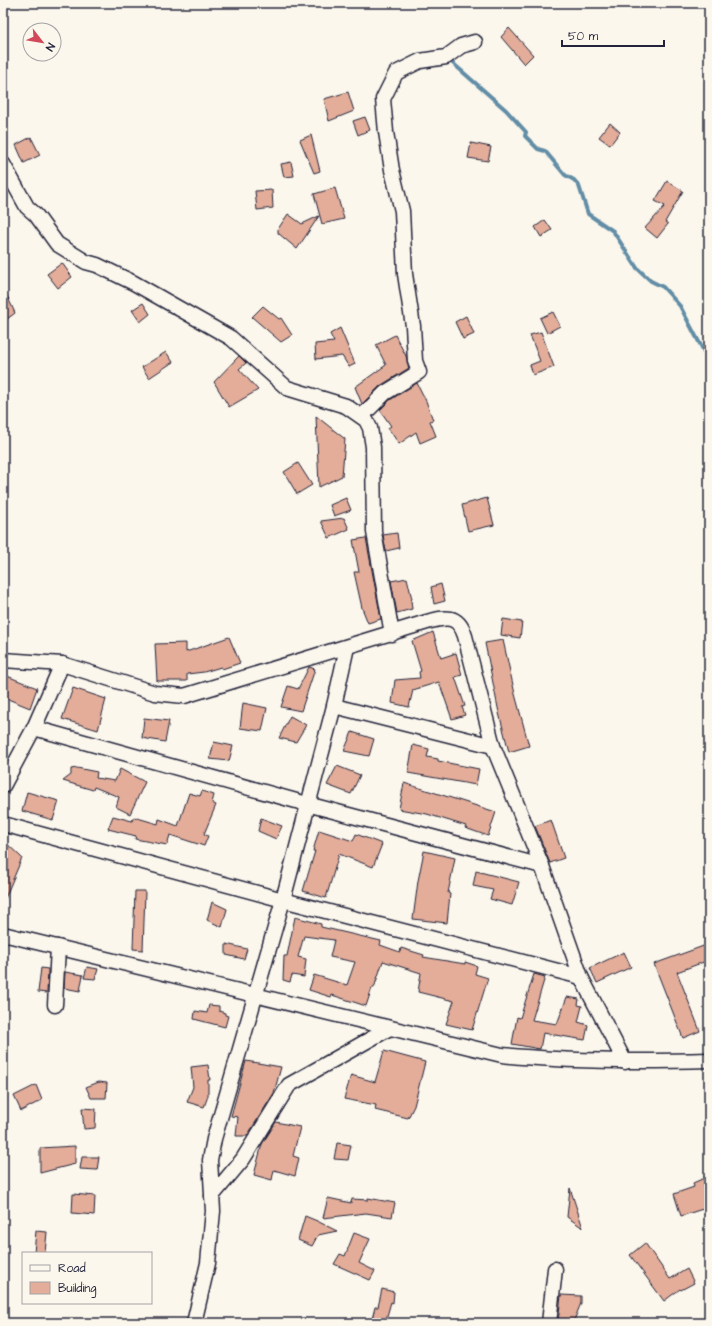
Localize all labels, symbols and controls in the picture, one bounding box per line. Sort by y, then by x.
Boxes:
north arrow [22,22,62,62]
scale bar [562,22,664,48]
text: 50 m [568,28,599,45]
text: N [42,40,58,54]
legend [22,1252,152,1304]
text: Road [58,1260,86,1277]
text: Building [58,1280,96,1298]

